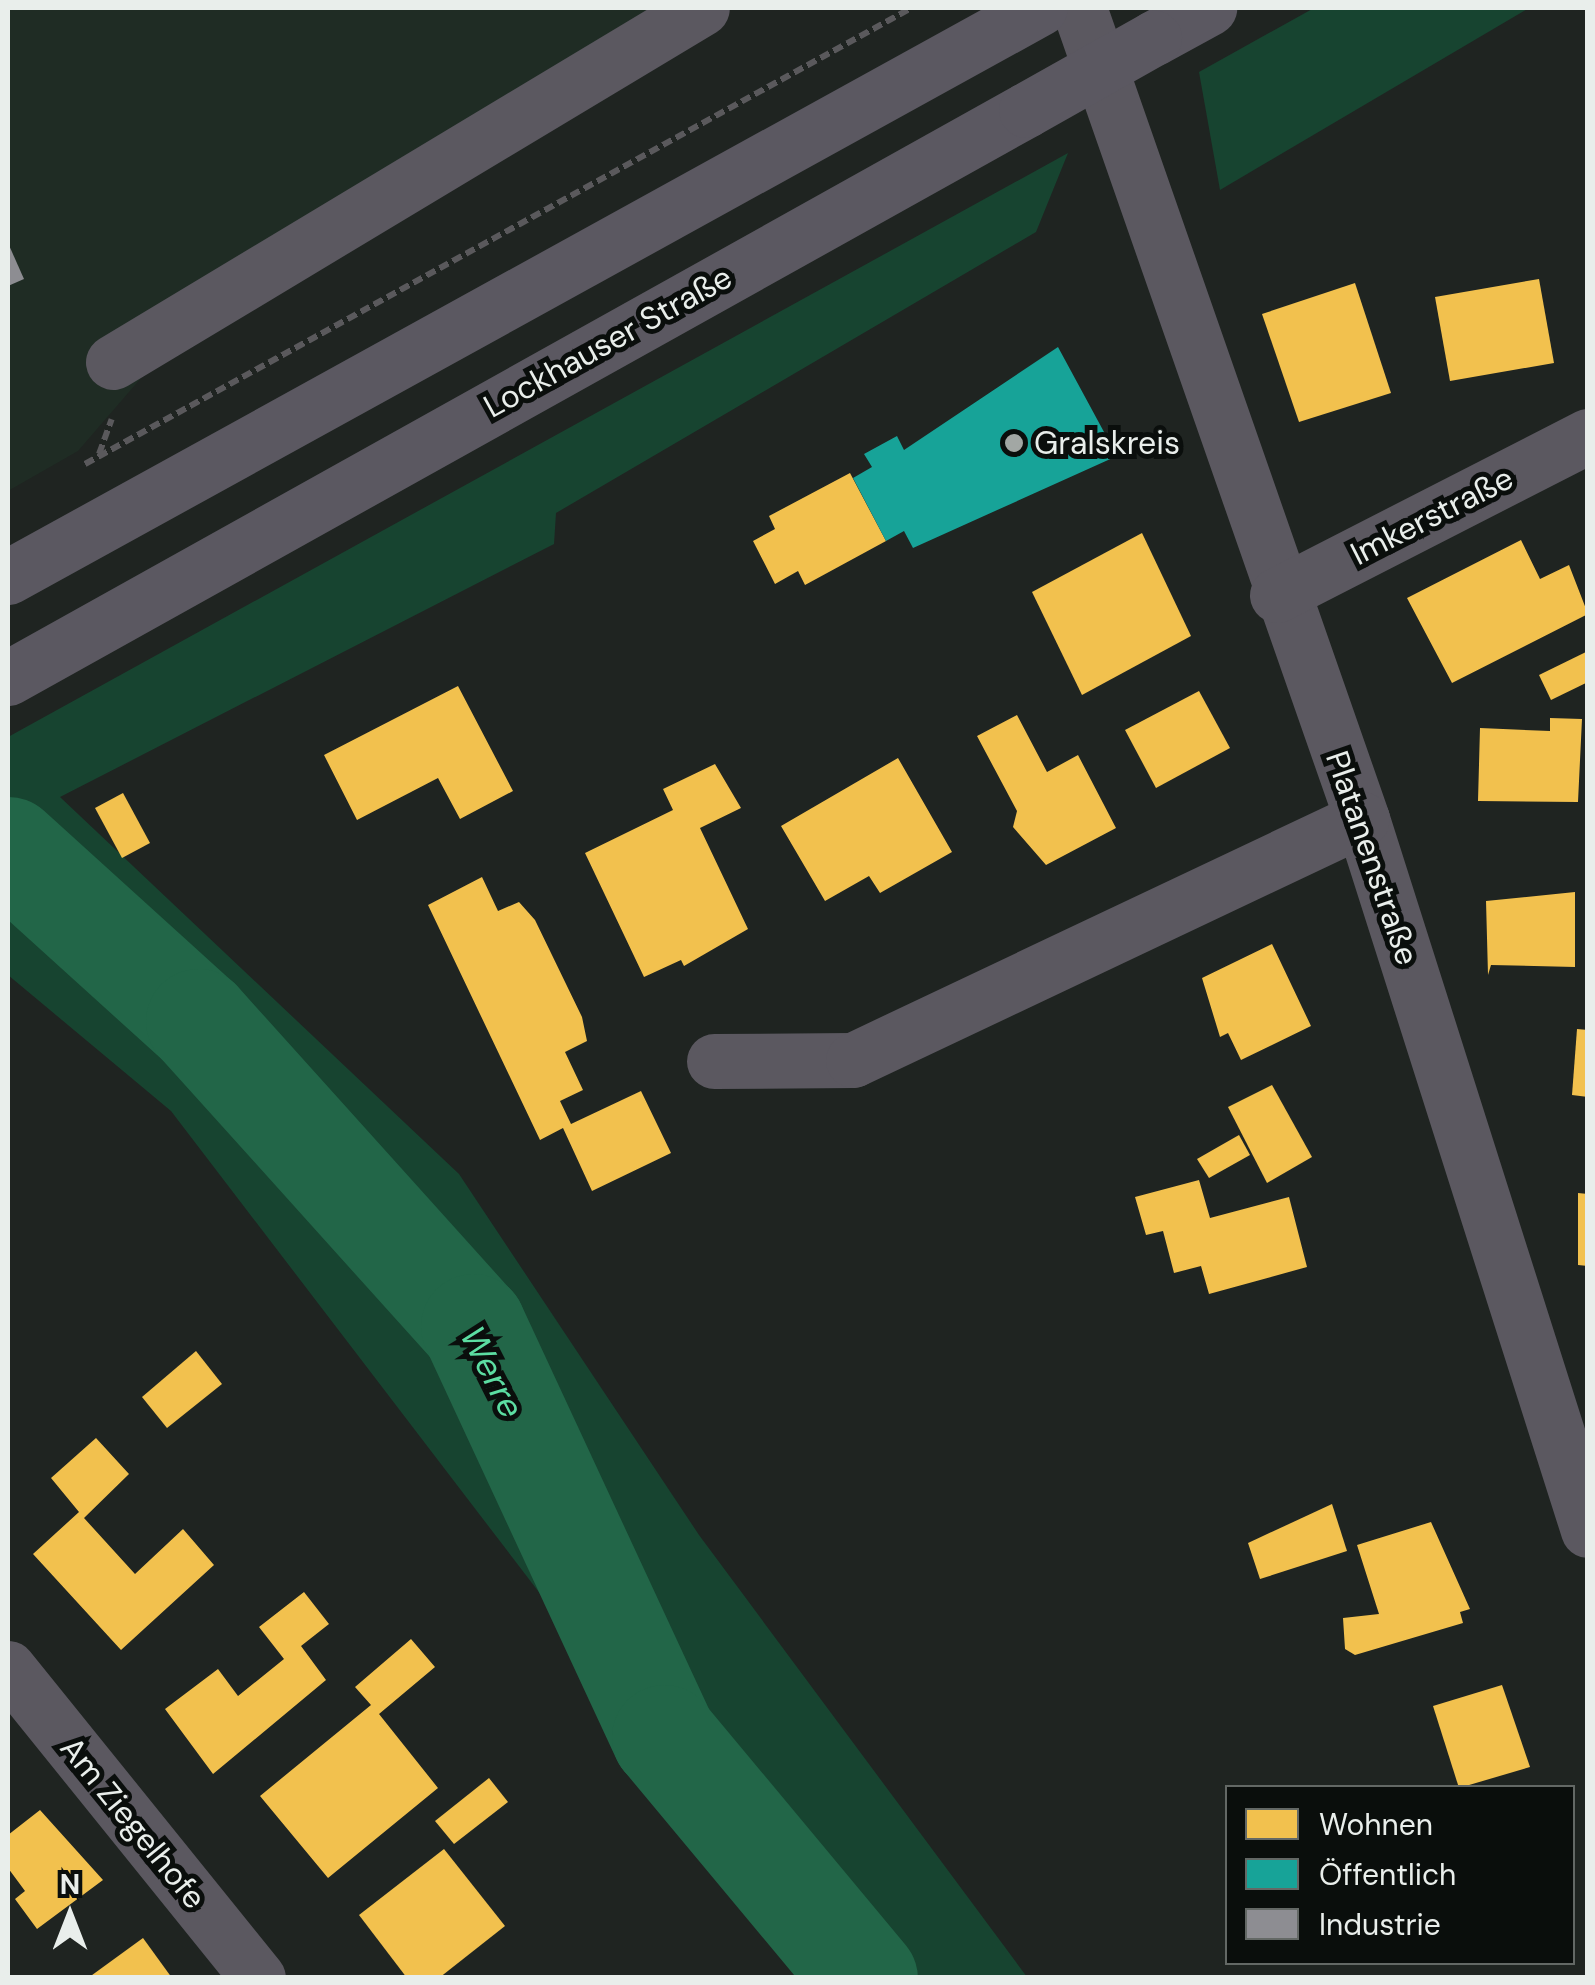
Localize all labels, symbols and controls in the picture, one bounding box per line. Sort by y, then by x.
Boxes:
street label: Lockhauser Straße [477,258,739,426]
place label: Gralskreis [1034,424,1180,462]
marker: Gralskreis [1003,432,1025,454]
street label: Imkerstraße [1344,459,1520,573]
street label: Platanenstraße [1317,746,1427,970]
water label: Werre [451,1319,533,1425]
street label: Am Ziegelhofe [52,1729,214,1917]
legend [1225,1785,1575,1965]
text: Wohnen [1319,1805,1433,1844]
text: Öffentlich [1319,1855,1456,1894]
north arrow [20,1865,120,1965]
text: N [60,1866,80,1903]
text: Industrie [1319,1905,1441,1944]

